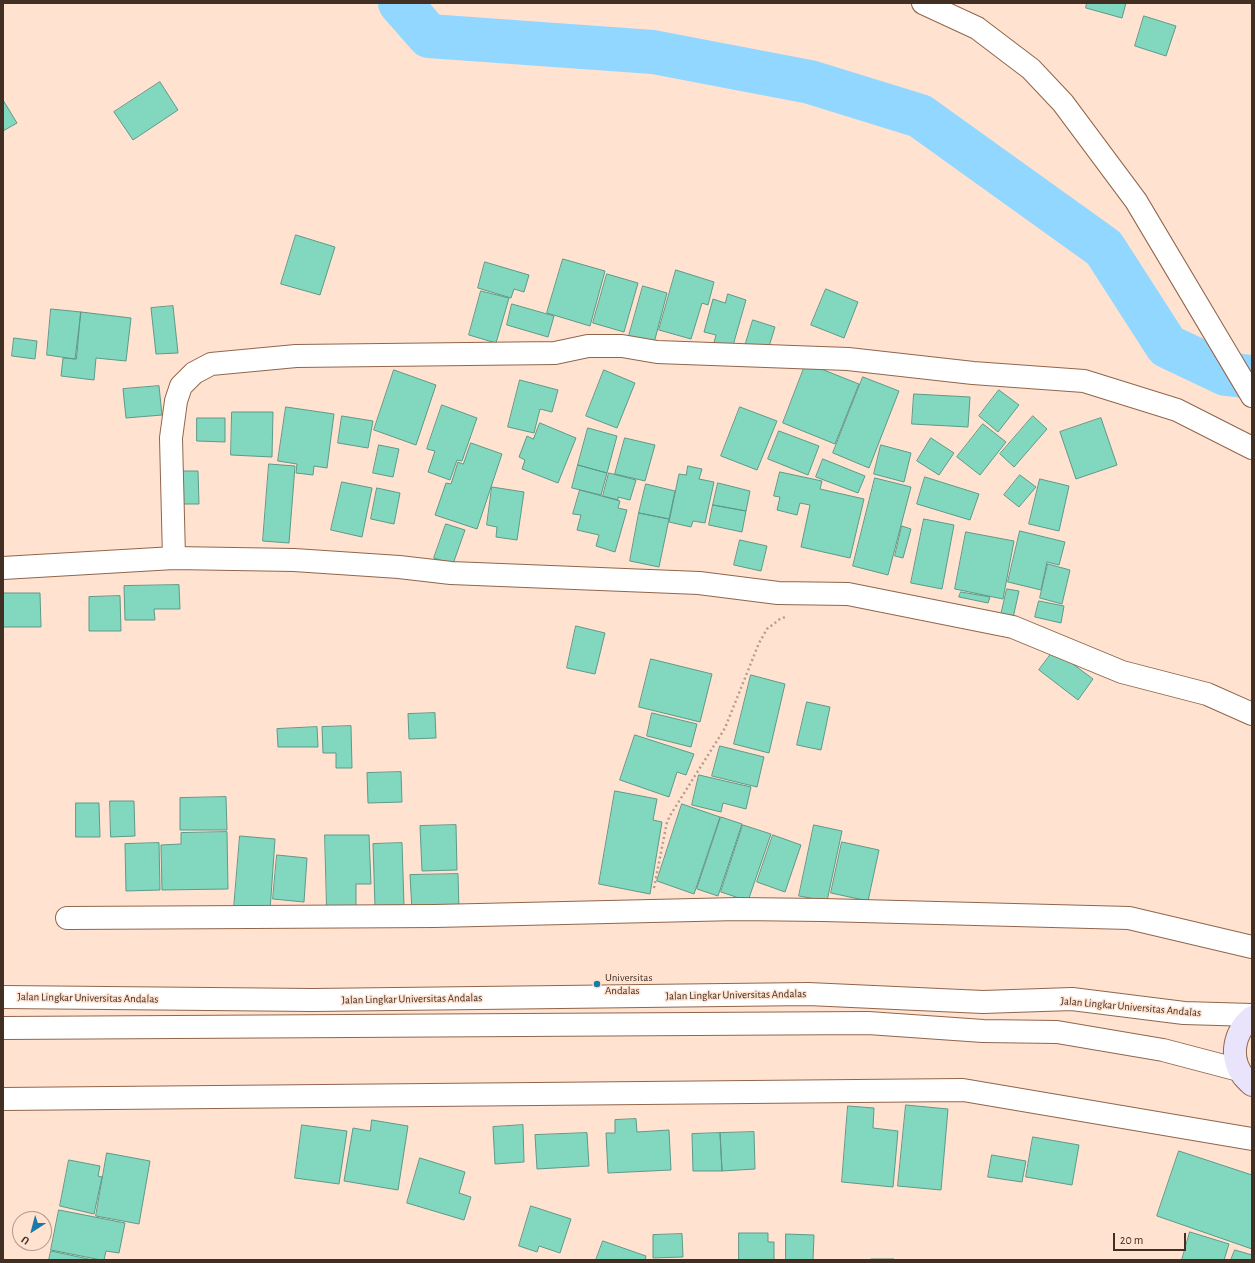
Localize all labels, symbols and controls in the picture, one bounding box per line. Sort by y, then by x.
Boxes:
place label: Universitas Andalas [605,971,653,997]
marker: Universitas Andalas [592,979,602,989]
street label: Jalan Lingkar Universitas Andalas [666,987,806,1003]
street label: Jalan Lingkar Universitas Andalas [18,990,158,1006]
street label: Jalan Lingkar Universitas Andalas [342,991,482,1007]
street label: Jalan Lingkar Universitas Andalas [1060,994,1202,1020]
north arrow [12,1211,52,1251]
scale bar [1115,1225,1188,1251]
text: U [19,1234,31,1247]
text: 20 m [1120,1234,1143,1246]

